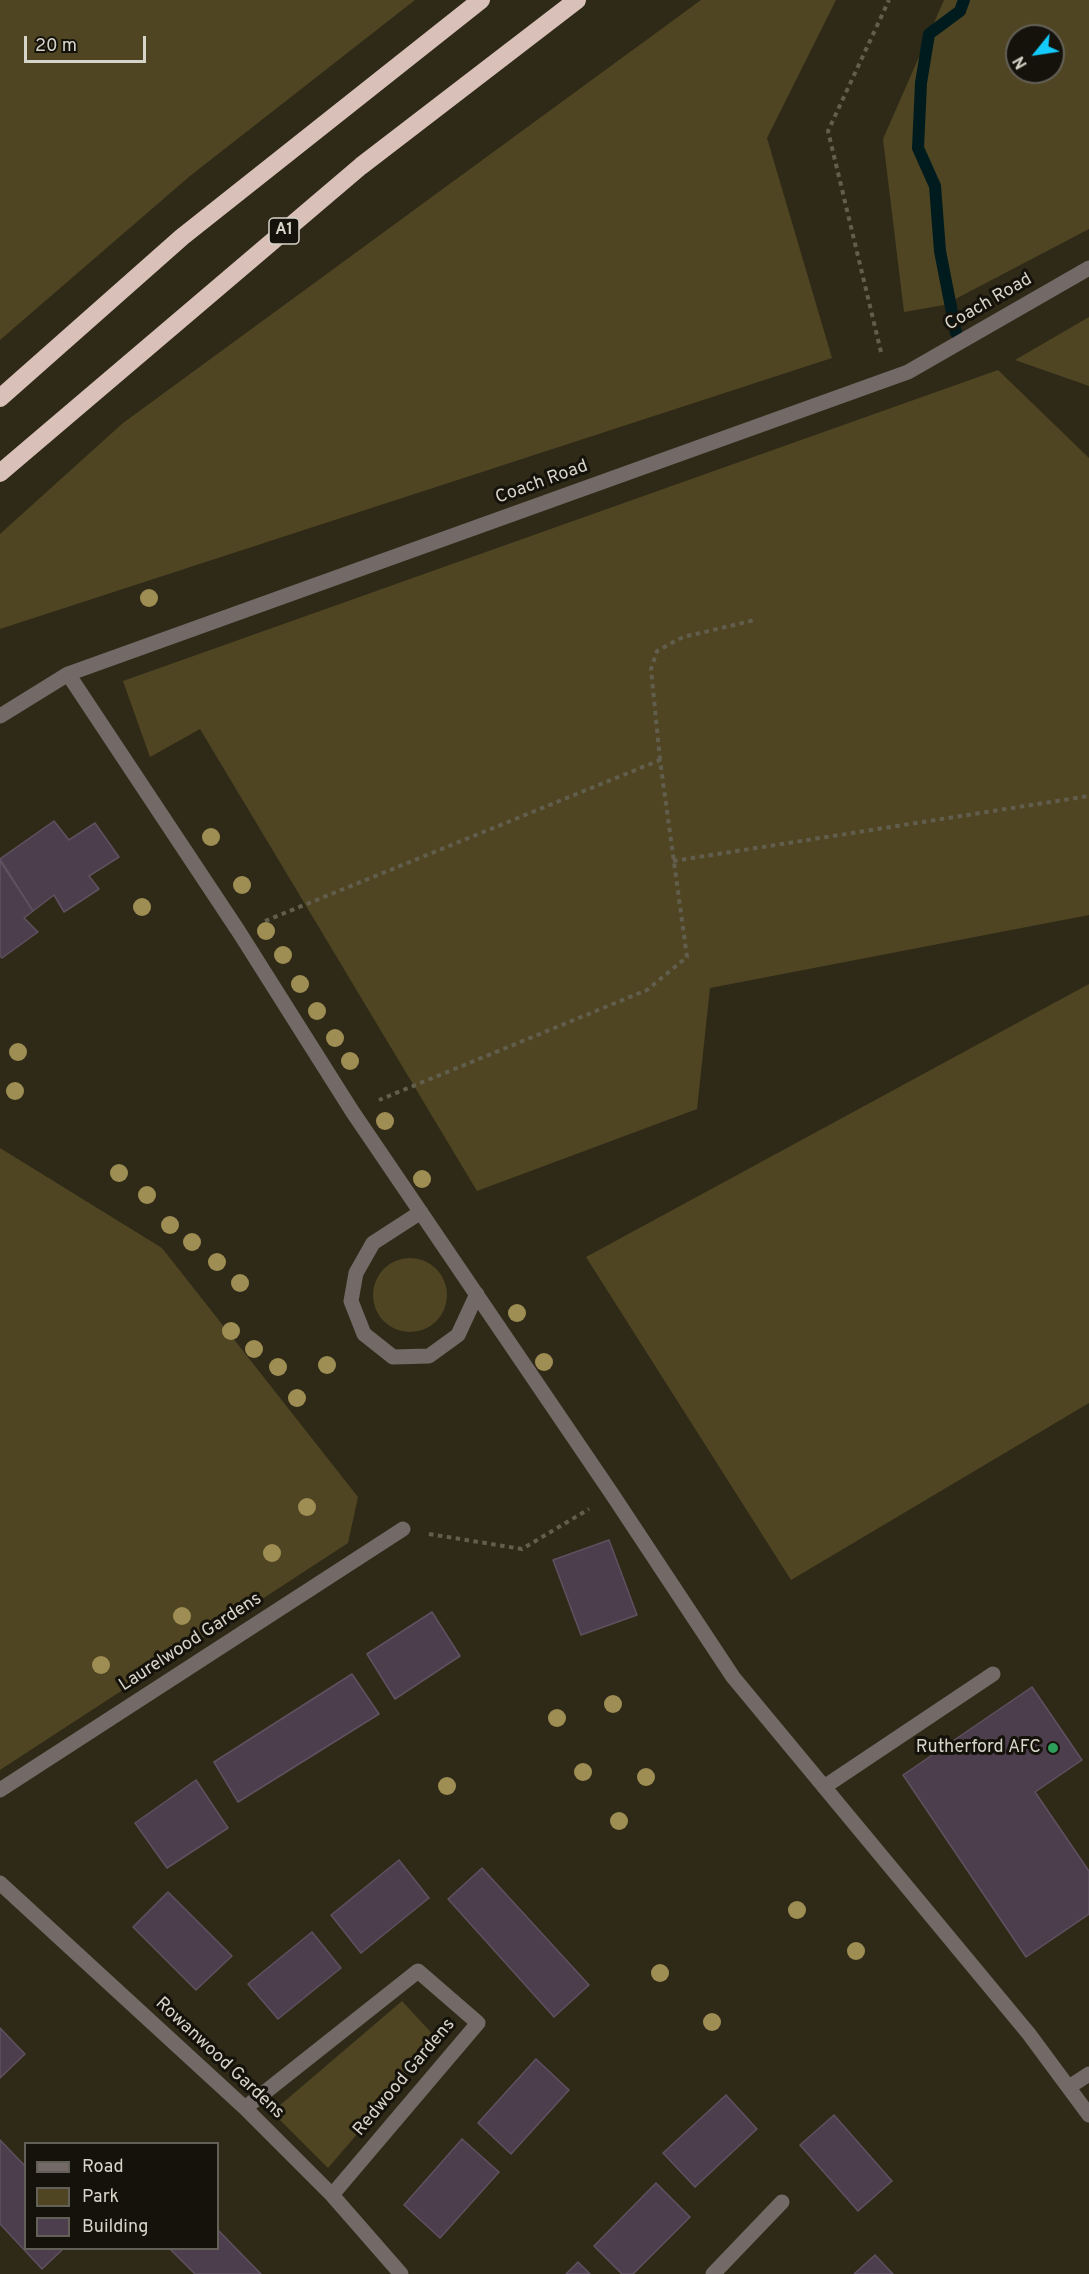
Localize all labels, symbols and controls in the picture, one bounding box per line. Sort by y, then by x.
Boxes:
scale bar [27,24,148,62]
north arrow [1005,24,1065,84]
text: 20 m [35,35,77,58]
text: N [1010,52,1033,72]
road number: A1 [269,218,299,244]
street label: Coach Road [942,269,1036,337]
street label: Coach Road [493,456,591,510]
street label: Laurelwood Gardens [116,1589,266,1697]
place label: Rutherford AFC [916,1737,1041,1759]
marker: Rutherford AFC [1046,1741,1060,1755]
street label: Rowanwood Gardens [150,1994,288,2124]
street label: Redwood Gardens [350,2015,460,2141]
legend [24,2142,219,2250]
text: Road [82,2156,124,2179]
text: Park [82,2186,119,2209]
text: Building [82,2216,148,2239]

